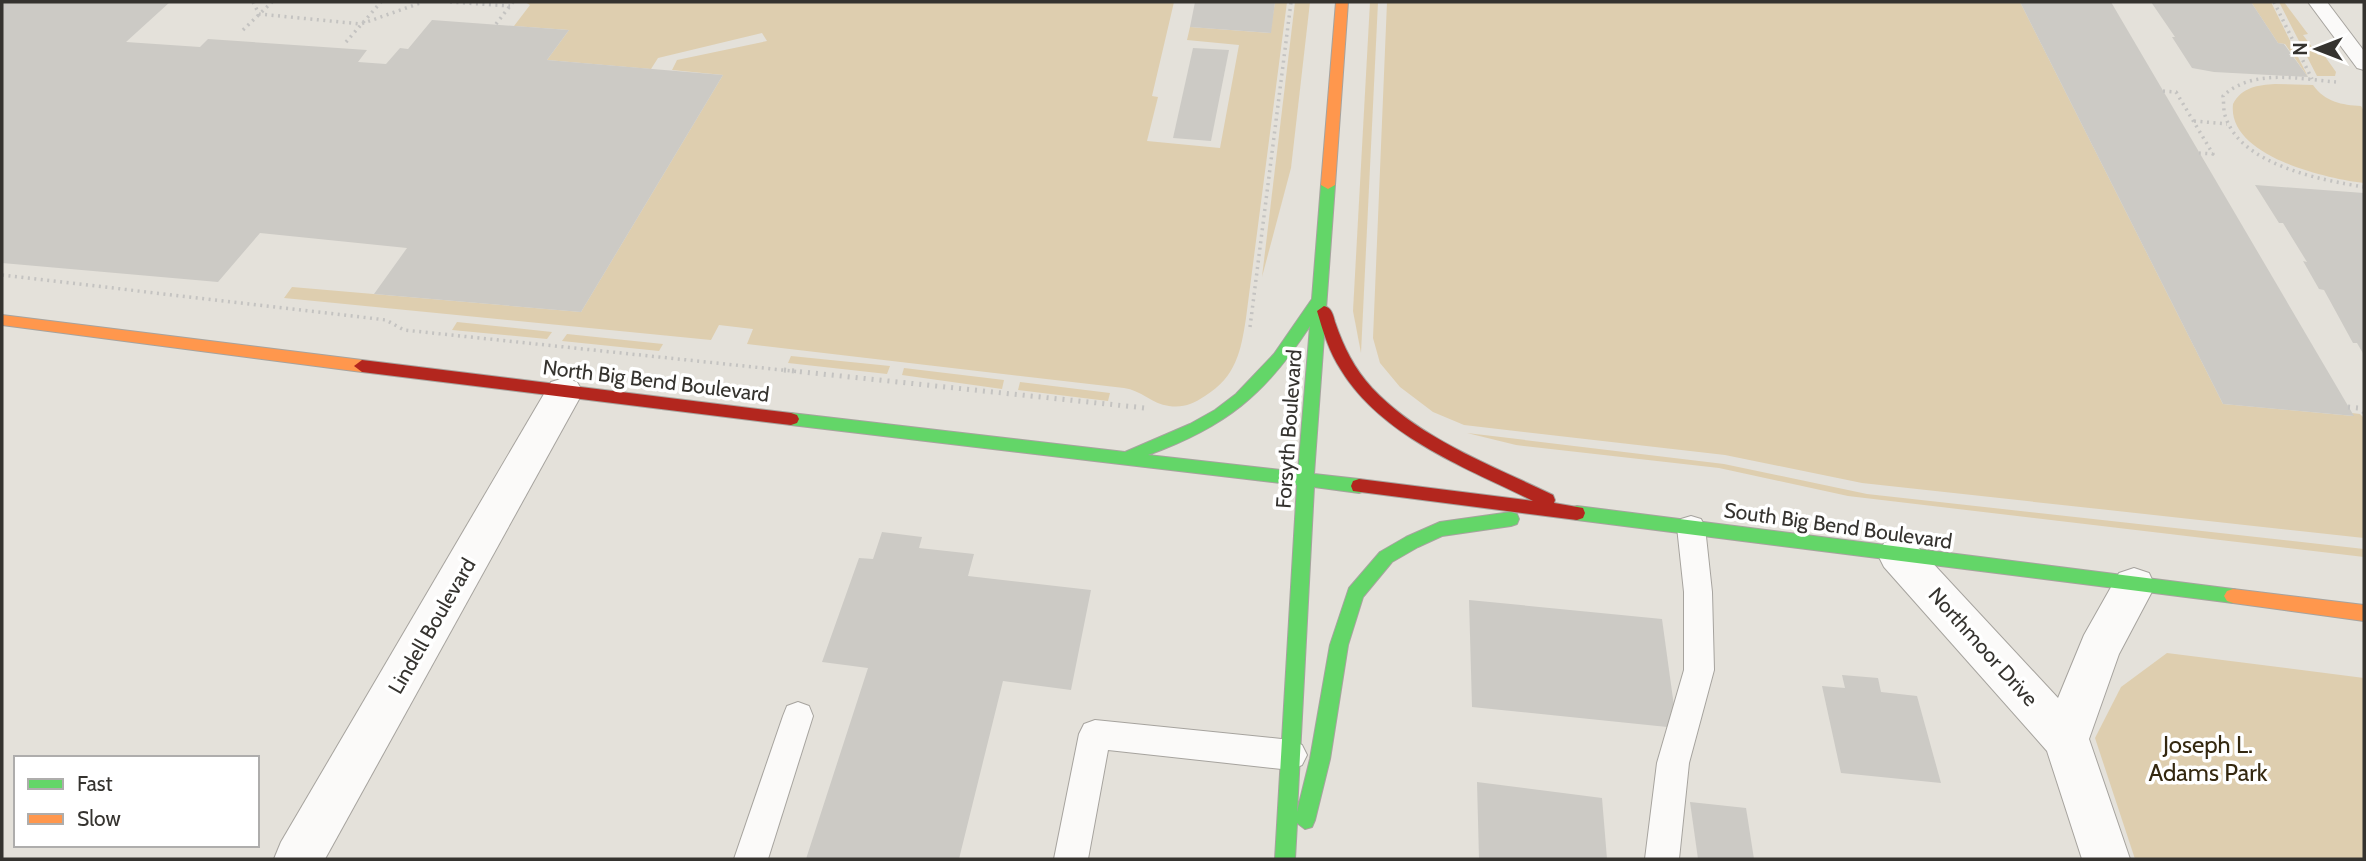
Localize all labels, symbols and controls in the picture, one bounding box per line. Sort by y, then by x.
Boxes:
north arrow [2282,14,2352,84]
text: N [2289,42,2312,56]
street label: Forsyth Boulevard [1270,348,1307,509]
street label: North Big Bend Boulevard [541,354,771,407]
street label: South Big Bend Boulevard [1722,497,1954,554]
street label: Lindell Boulevard [383,553,481,698]
street label: Northmoor Drive [1924,582,2043,711]
park label: Joseph L. Adams Park [2149,730,2268,787]
legend [14,756,259,847]
text: Fast [77,771,113,796]
text: Slow [77,806,121,831]

